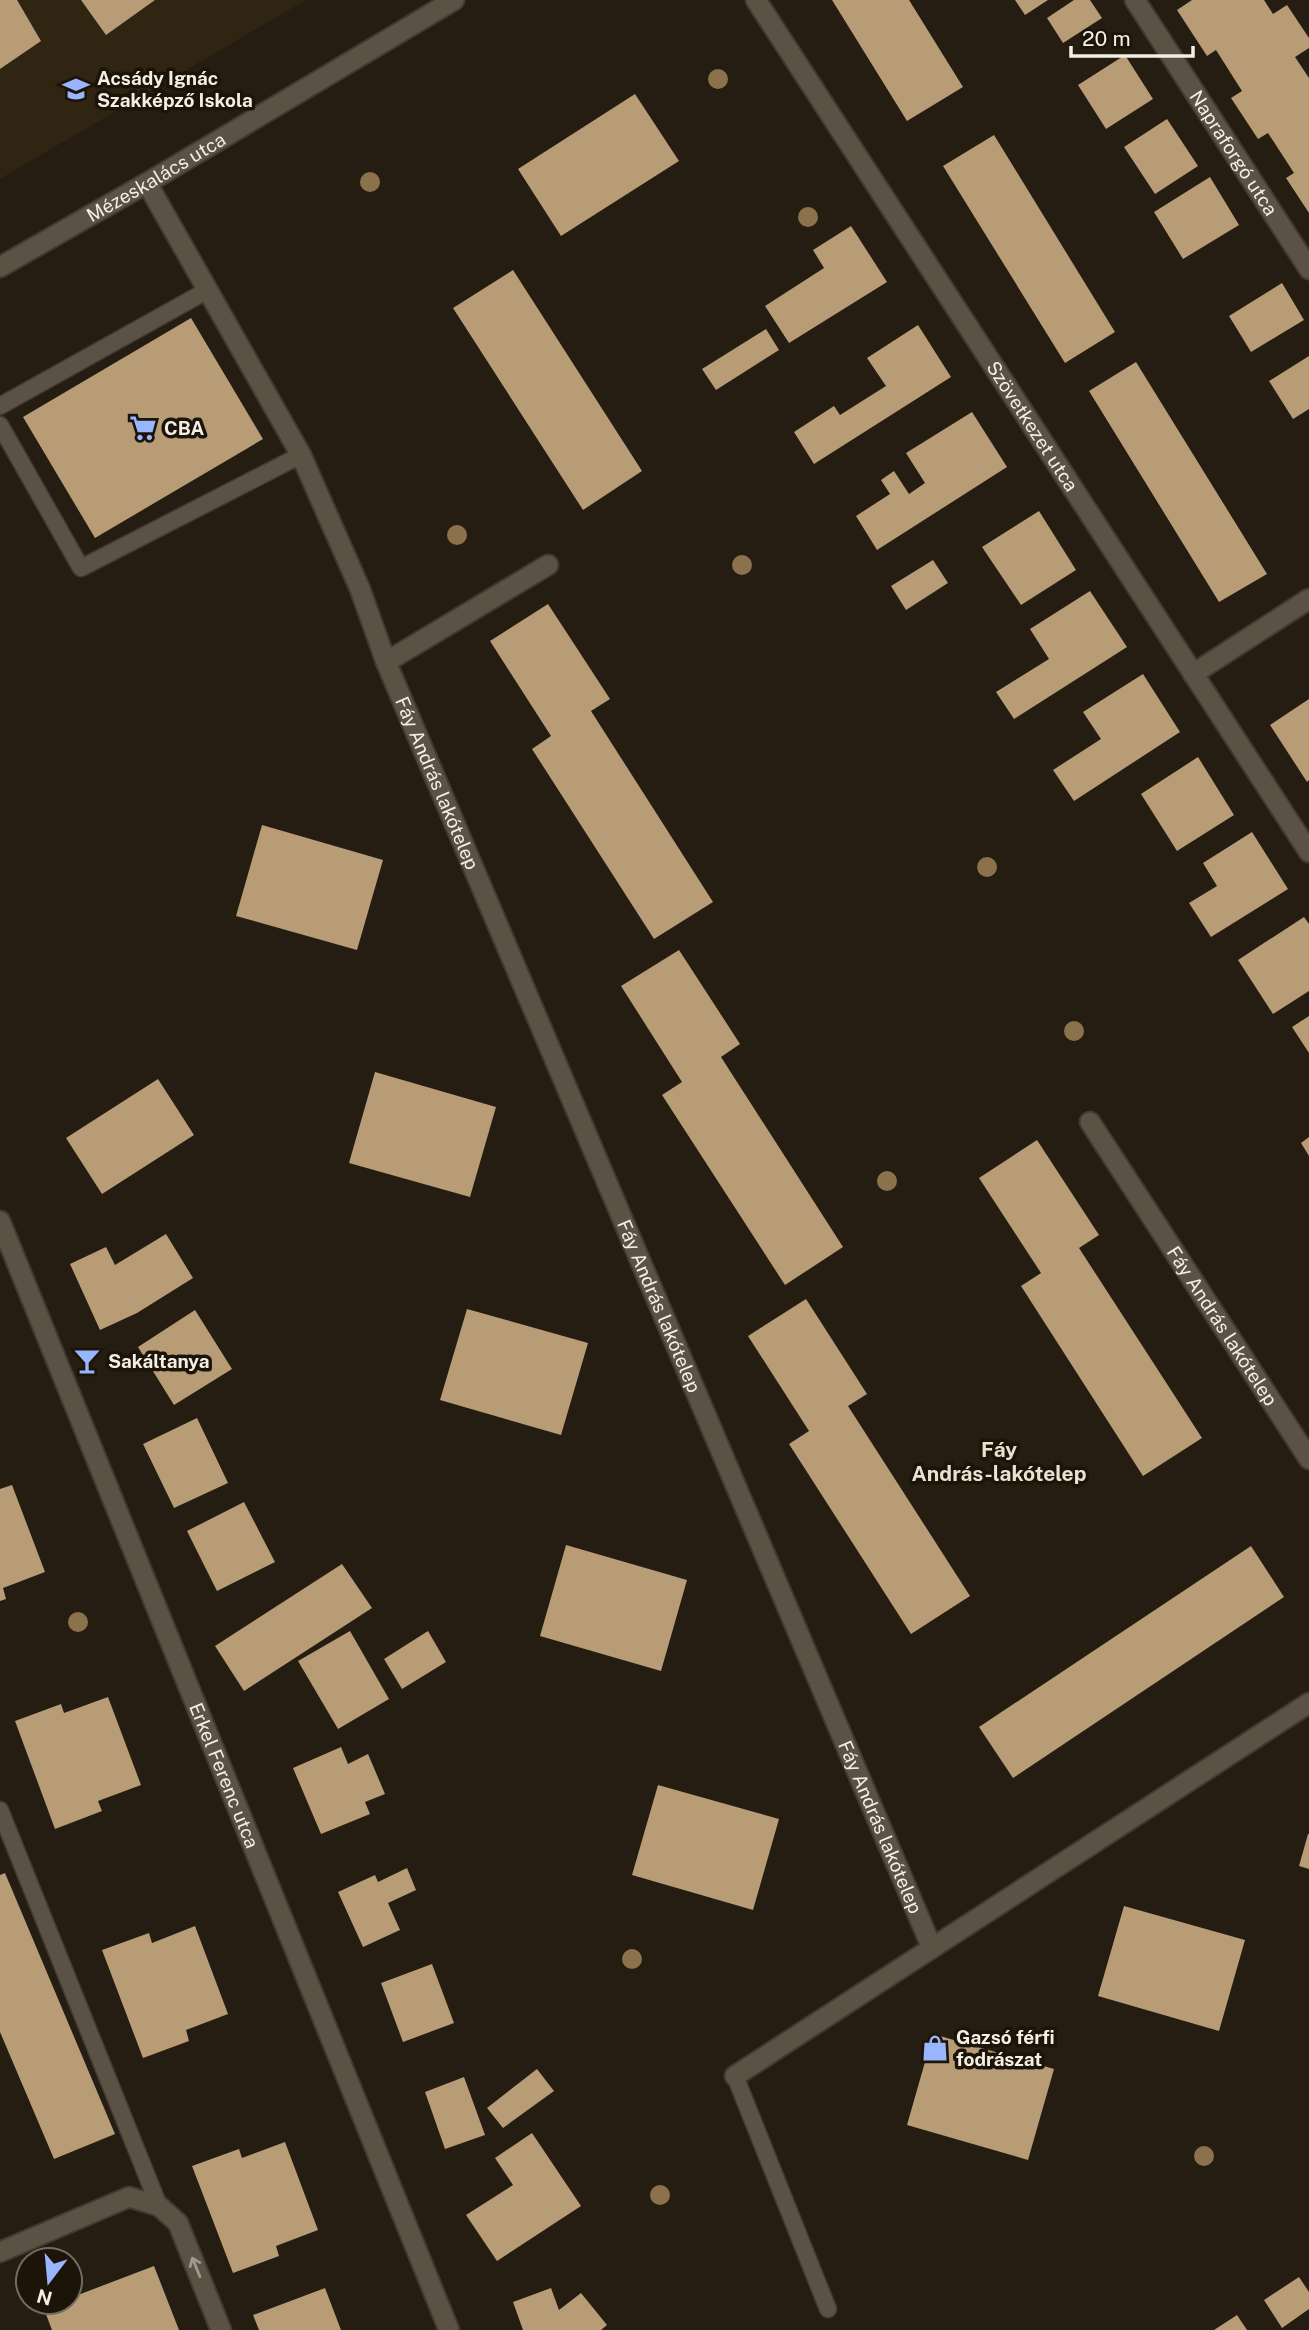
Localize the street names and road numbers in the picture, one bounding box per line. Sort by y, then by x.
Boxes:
street label: Napraforgó utca [1185,86,1282,219]
street label: Mézeskalács utca [83,128,229,226]
street label: Szövetkezet utca [982,357,1083,495]
street label: Fáy András lakótelep [391,693,484,873]
street label: Fáy András lakótelep [613,1216,706,1396]
street label: Fáy András lakótelep [1163,1242,1282,1410]
street label: Erkel Ferenc utca [185,1699,264,1851]
street label: Fáy András lakótelep [834,1737,927,1917]

